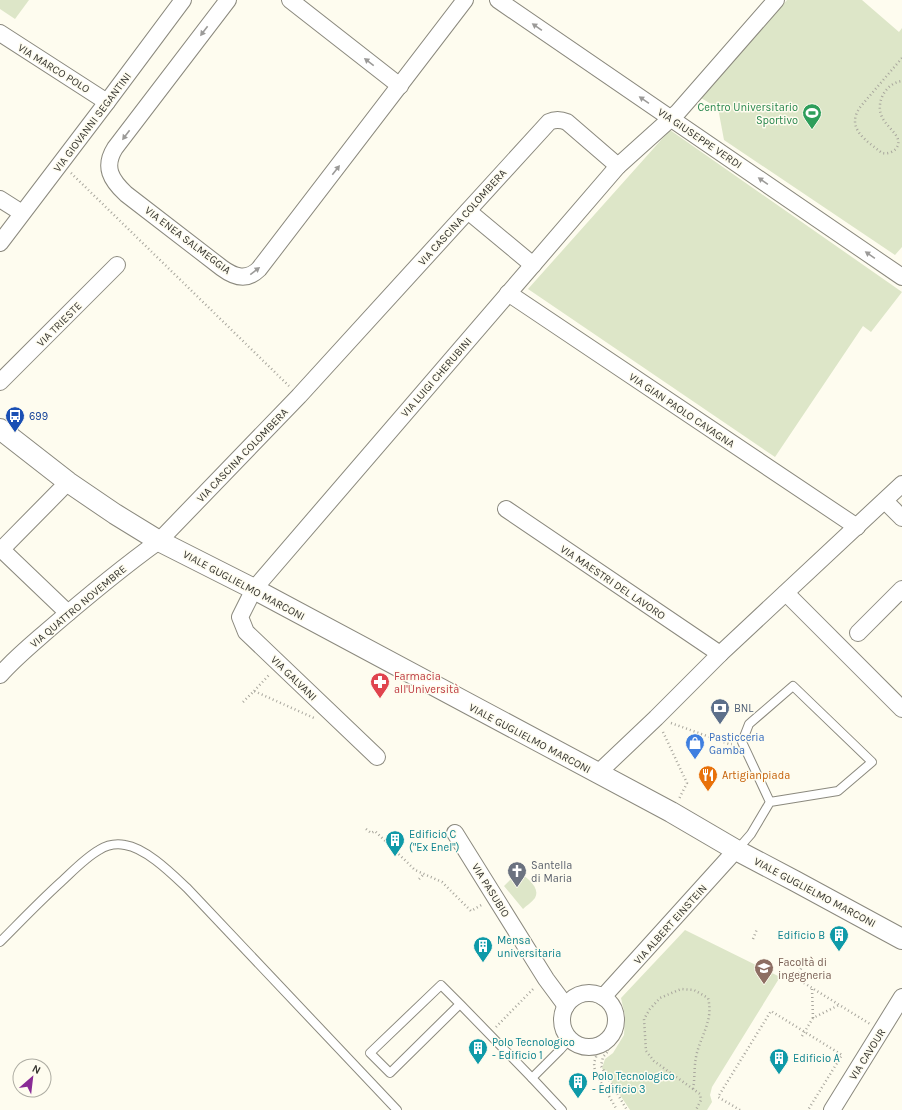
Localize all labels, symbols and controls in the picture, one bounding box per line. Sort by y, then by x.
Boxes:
one-way arrow [531,23,542,31]
one-way arrow [200,26,208,36]
street label: VIA MARCO POLO [15,41,92,96]
one-way arrow [364,58,375,67]
street label: VIA GIOVANNI SEGANTINI [51,70,134,175]
one-way arrow [639,96,649,104]
place label: Centro Universitario Sportivo [697,101,798,127]
sports icon: Centro Universitario Sportivo [801,102,823,130]
street label: VIA GIUSEPPE VERDI [655,105,744,171]
one-way arrow [121,129,130,140]
one-way arrow [331,164,340,175]
street label: VIA CASCINA COLOMBERA [415,166,510,268]
one-way arrow [758,177,768,185]
street label: VIA ENEA SALMEGGIA [142,204,234,277]
one-way arrow [865,251,875,259]
one-way arrow [250,267,261,276]
street label: VIA TRIESTE [34,299,84,349]
street label: VIA LUIGI CHERUBINI [398,335,474,420]
street label: VIA GIAN PAOLO CAVAGNA [626,370,738,451]
bus stop icon: 699 [4,405,26,433]
street label: VIA CASCINA COLOMBERA [194,405,291,505]
place label: 699 [29,410,48,423]
street label: VIA MAESTRI DEL LAVORO [558,542,668,622]
street label: VIALE GUGLIELMO MARCONI [181,548,307,623]
street label: VIA QUATTRO NOVEMBRE [27,562,129,651]
street label: VIA GALVANI [268,653,319,704]
place label: Farmacia all'Università [394,670,459,696]
pharmacy icon: Farmacia all'Università [369,671,391,699]
bank icon: BNL [709,697,731,725]
street label: VIALE GUGLIELMO MARCONI [467,701,593,776]
place label: BNL [734,702,754,715]
place label: Pasticceria Gamba [709,731,765,757]
shop icon: Pasticceria Gamba [684,732,706,760]
restaurant icon: Artigianpiada [697,764,719,792]
place label: Artigianpiada [722,769,790,782]
place label: Edificio C ("Ex Enel") [409,828,460,854]
building icon: Edificio C ("Ex Enel") [384,829,406,857]
street label: VIALE GUGLIELMO MARCONI [752,855,878,930]
place label: Santella di Maria [531,859,572,885]
church icon: Santella di Maria [506,860,528,888]
street label: VIA PASUBIO [469,861,512,920]
street label: VIA ALBERT EINSTEIN [631,882,710,967]
building icon: Edificio B [828,924,850,952]
place label: Edificio B [778,929,825,942]
place label: Mensa universitaria [497,934,561,960]
building icon: Mensa universitaria [472,935,494,963]
place label: Facoltà di ingegneria [778,956,832,982]
school or university icon: Facoltà di ingegneria [753,957,775,985]
street label: VIA CAVOUR [847,1026,888,1082]
place label: Polo Tecnologico - Edificio 1 [492,1036,575,1062]
building icon: Polo Tecnologico - Edificio 1 [467,1037,489,1065]
building icon: Edificio A [768,1047,790,1075]
place label: Edificio A [793,1052,841,1065]
north arrow [12,1058,52,1098]
text: N [30,1062,43,1077]
place label: Polo Tecnologico - Edificio 3 [592,1070,675,1096]
building icon: Polo Tecnologico - Edificio 3 [567,1071,589,1099]

